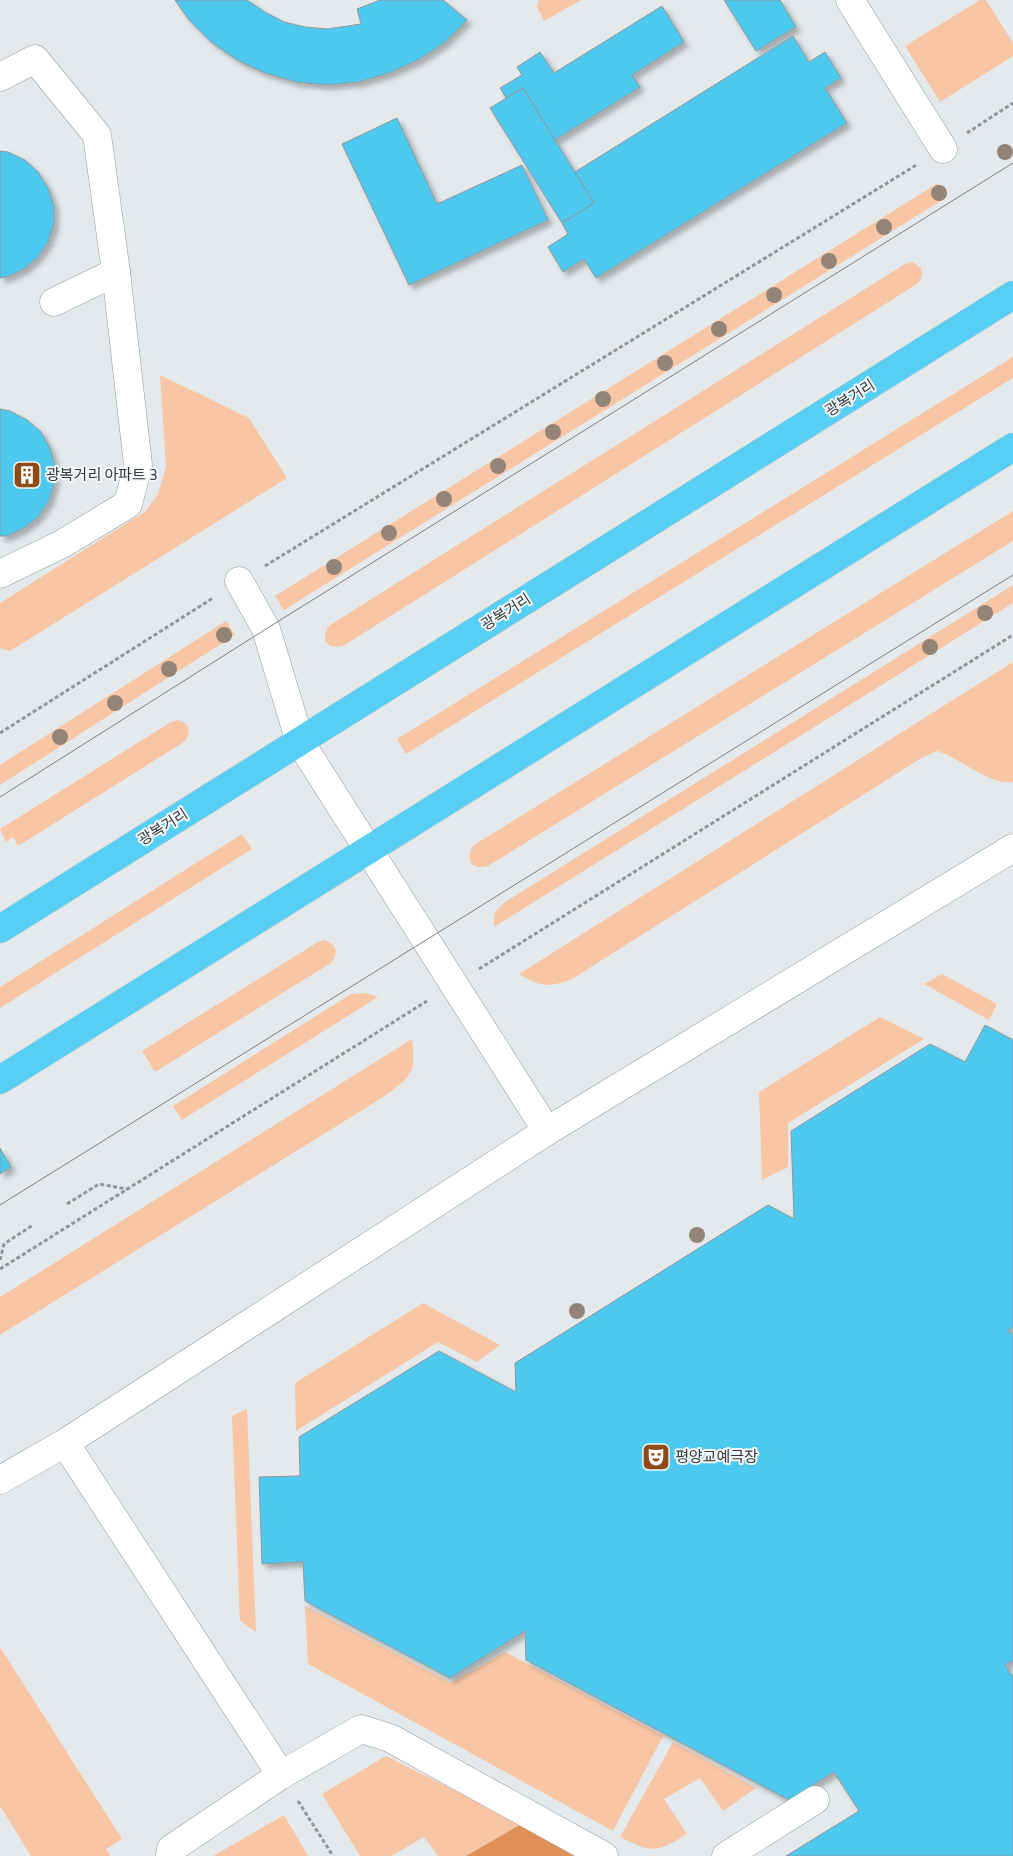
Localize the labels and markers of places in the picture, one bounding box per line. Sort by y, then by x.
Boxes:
building icon: 광복거리 아파트 3 [12,460,42,490]
place label: 광복거리 아파트 3 [46,463,158,486]
theatre icon: 평양교예극장 [641,1442,671,1472]
place label: 평양교예극장 [675,1445,758,1468]

